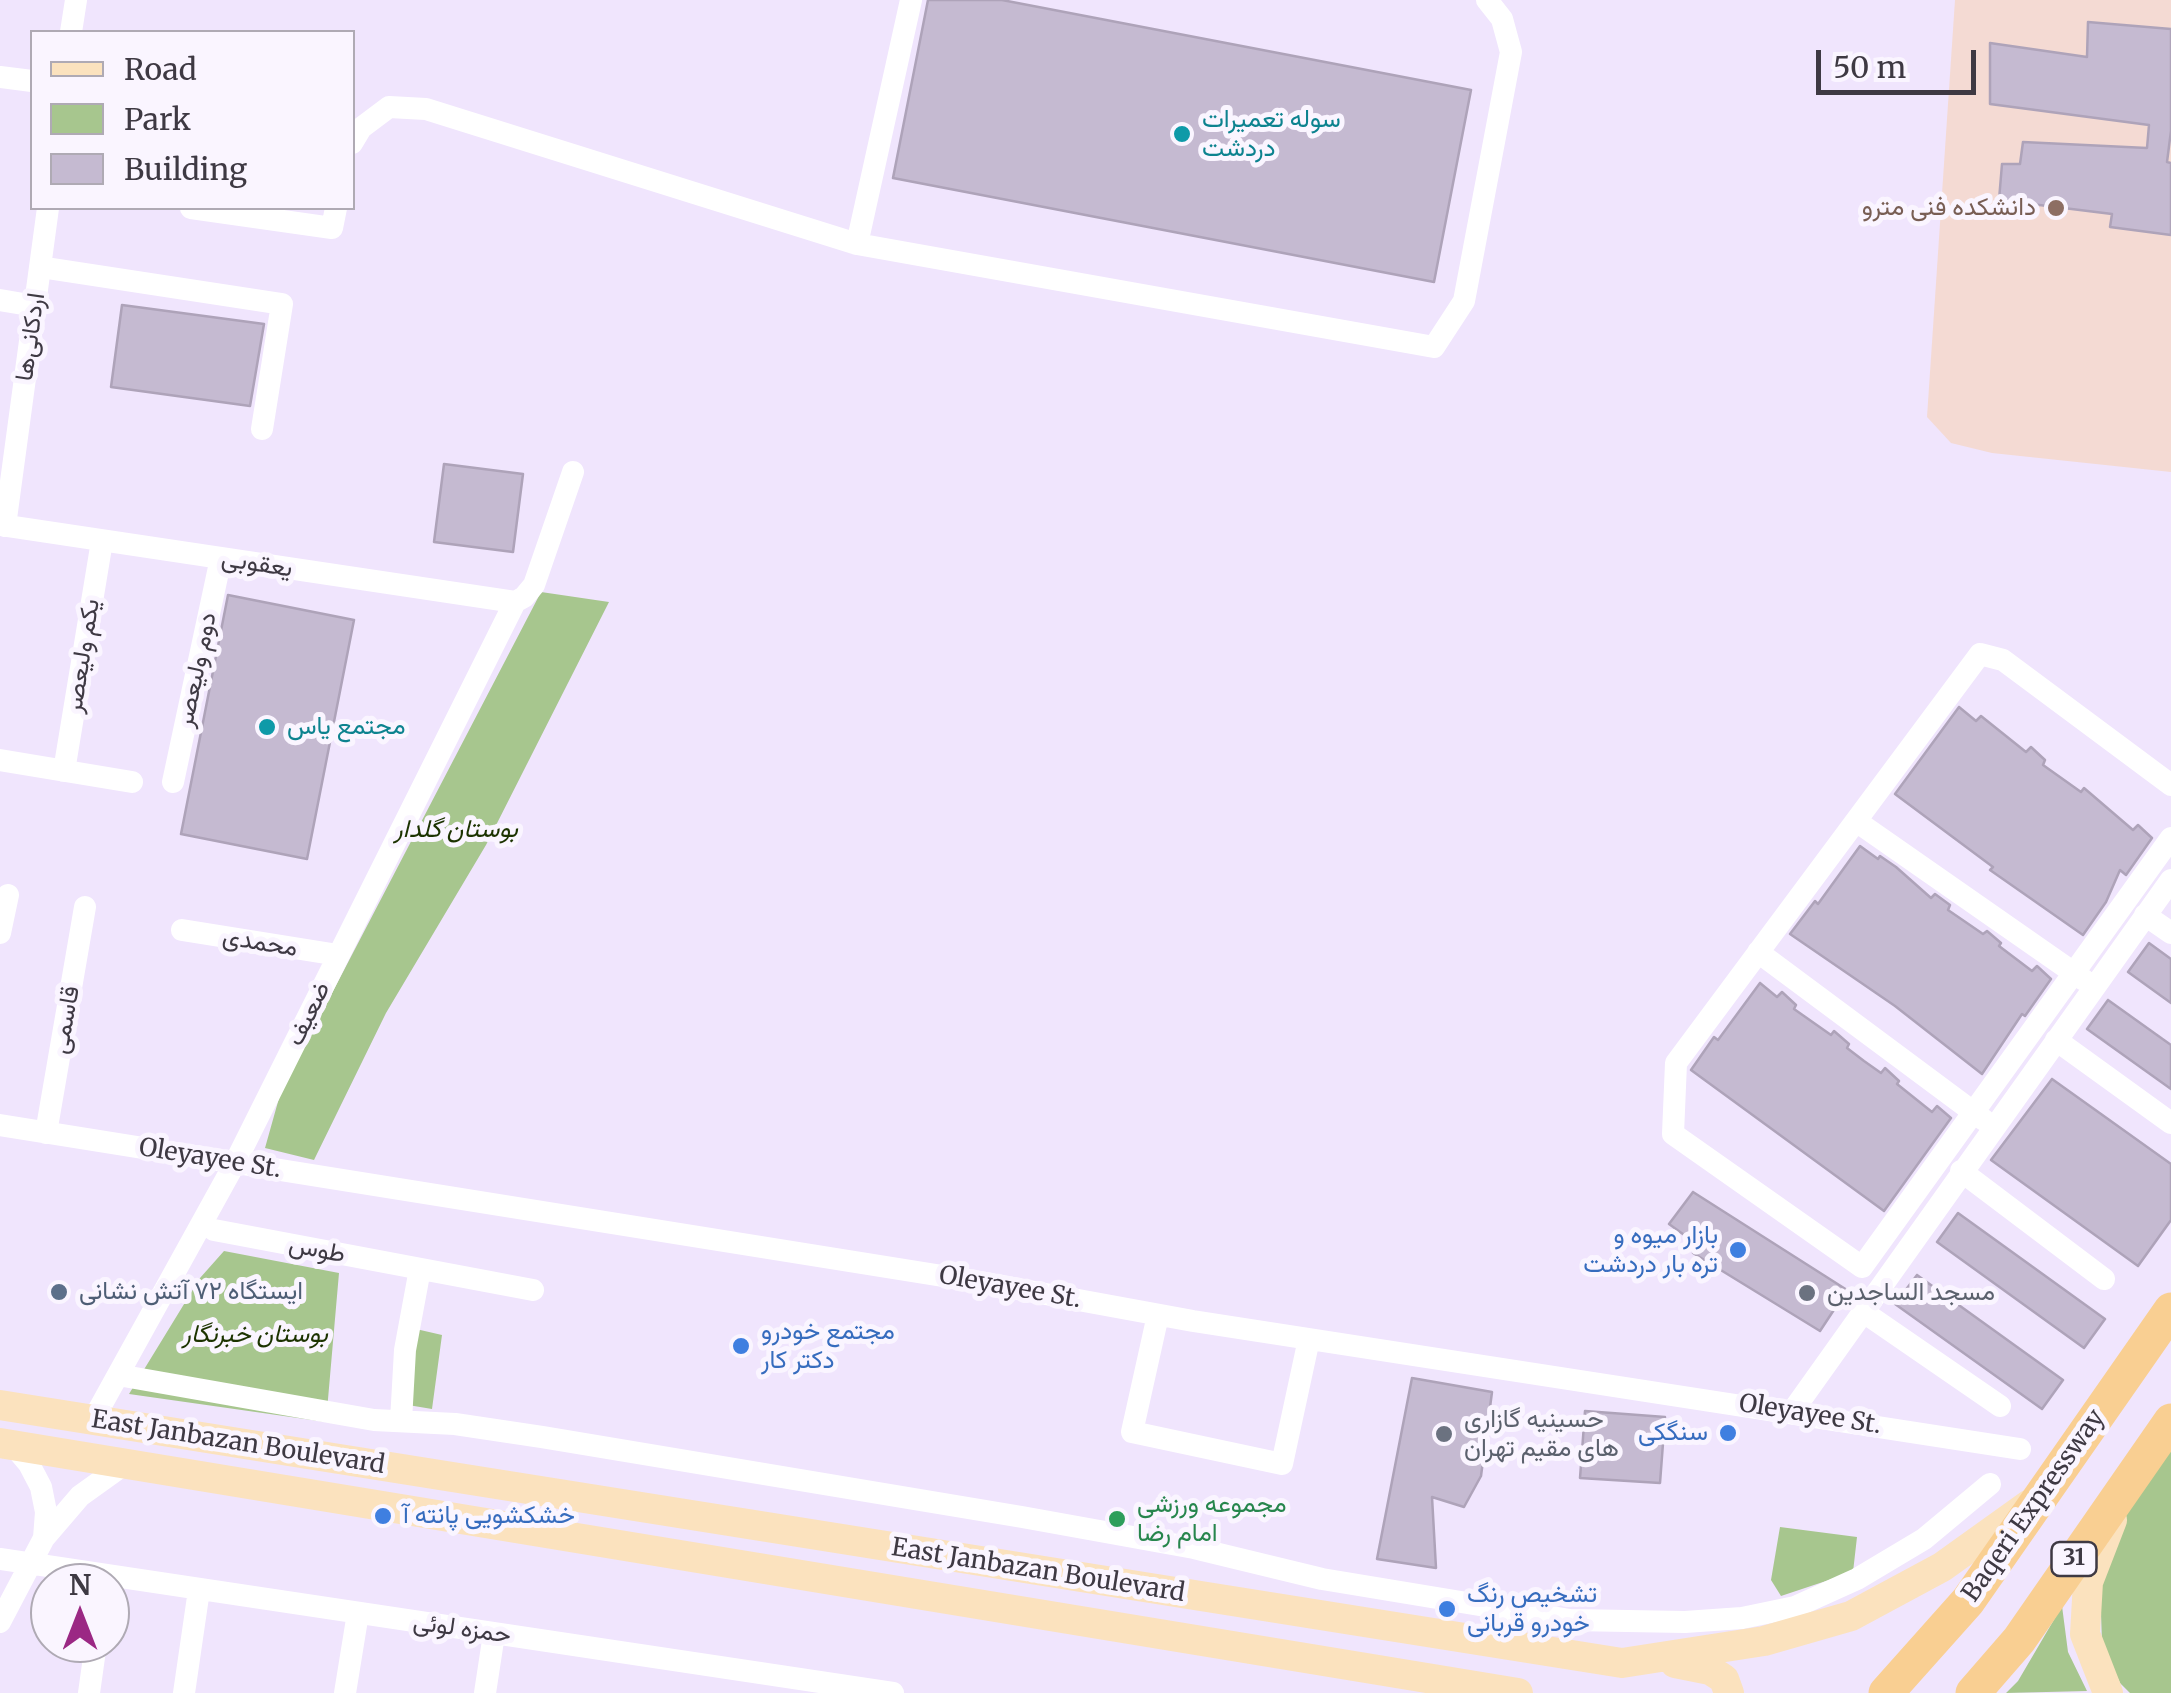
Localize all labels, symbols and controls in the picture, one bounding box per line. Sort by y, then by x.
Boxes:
legend [30,30,355,210]
scale bar [1821,30,1981,92]
text: 50 m [1833,48,1906,86]
text: Road [124,50,197,88]
text: Park [124,100,191,138]
place label: سوله تعمیرات دردشت [1202,105,1341,164]
marker: سوله تعمیرات دردشت [1171,123,1193,145]
text: Building [124,150,247,188]
place label: دانشکده فنی مترو [1862,193,2036,223]
marker: دانشکده فنی مترو [2045,197,2067,219]
street label: اردکانی‌ها [10,291,52,383]
street label: یعقوبی [219,544,295,584]
street label: یکم ولیعصر [59,597,107,715]
street label: دوم ولیعصر [170,610,224,730]
place label: مجتمع یاس [287,712,405,742]
marker: مجتمع یاس [256,716,278,738]
park label: بوستان گلدار [394,815,518,845]
street label: محمدی [220,922,300,964]
street label: ضعیف [281,977,337,1051]
street label: قاسمی [45,984,87,1056]
street label: Oleyayee St. [137,1133,283,1185]
place label: بازار میوه و تره بار دردشت [1583,1221,1718,1280]
street label: طوس [286,1230,348,1270]
marker: بازار میوه و تره بار دردشت [1727,1239,1749,1261]
street label: Oleyayee St. [937,1261,1083,1315]
place label: ایستگاه ۷۲ آتش نشانی [79,1277,303,1307]
place label: مسجد الساجدین [1827,1278,1995,1308]
marker: ایستگاه ۷۲ آتش نشانی [48,1281,70,1303]
marker: مسجد الساجدین [1796,1282,1818,1304]
place label: مجتمع خودرو دکتر کار [761,1317,895,1376]
park label: بوستان خبرنگار [182,1320,328,1350]
marker: مجتمع خودرو دکتر کار [730,1335,752,1357]
street label: Oleyayee St. [1737,1389,1883,1441]
street label: Baqeri Expressway [1956,1404,2112,1608]
street label: East Janbazan Boulevard [89,1405,387,1481]
place label: حسینیه گازاری های مقیم تهران [1464,1405,1619,1464]
place label: سنگکی [1638,1418,1708,1448]
marker: سنگکی [1717,1422,1739,1444]
marker: حسینیه گازاری های مقیم تهران [1433,1423,1455,1445]
place label: مجموعه ورزشی امام رضا [1137,1490,1287,1549]
place label: خشکشویی پانته آ [403,1501,575,1531]
marker: خشکشویی پانته آ [372,1505,394,1527]
marker: مجموعه ورزشی امام رضا [1106,1508,1128,1530]
street label: East Janbazan Boulevard [889,1533,1187,1609]
road number: 31 [2052,1542,2096,1576]
north arrow [30,1563,130,1663]
text: N [69,1567,91,1603]
place label: تشخیص رنگ خودرو قربانی [1467,1580,1597,1639]
marker: تشخیص رنگ خودرو قربانی [1436,1598,1458,1620]
street label: حمزه لوئی [411,1607,513,1651]

